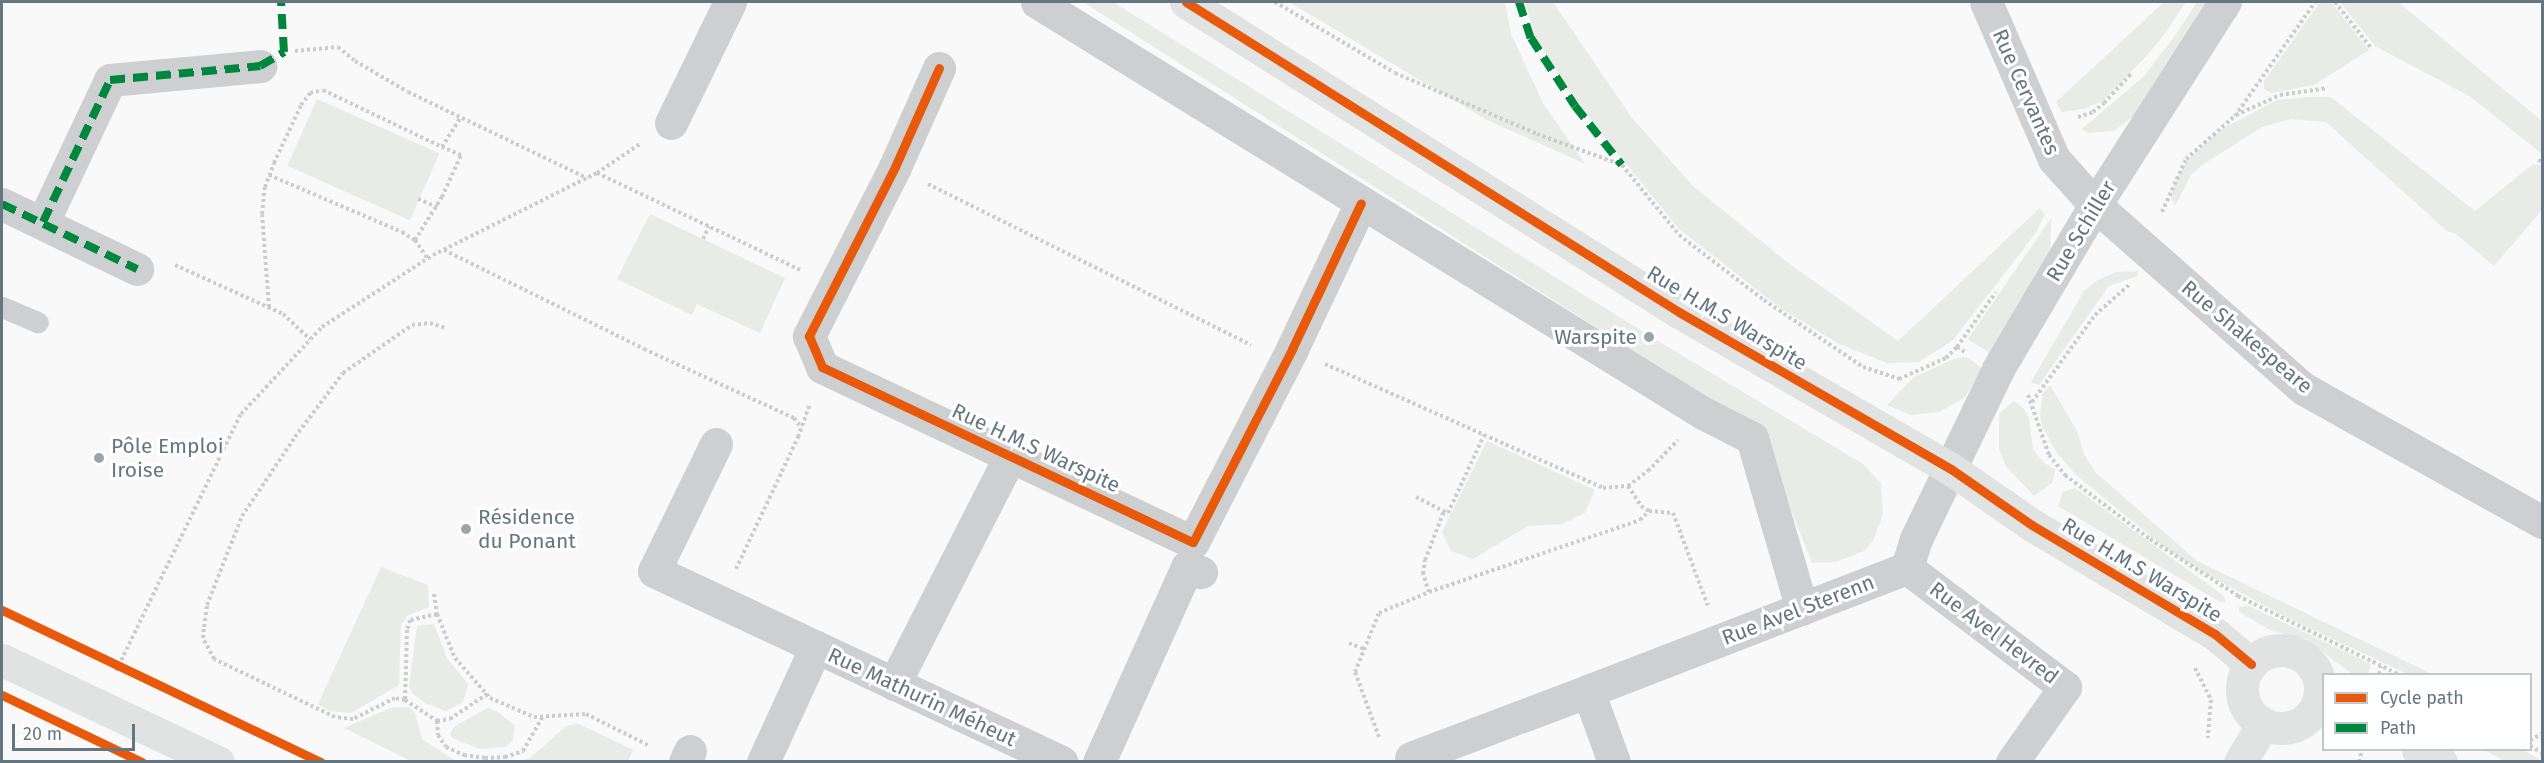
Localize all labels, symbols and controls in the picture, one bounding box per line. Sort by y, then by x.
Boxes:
street label: Rue Cervantes [1987,25,2065,159]
street label: Rue Schiller [2041,176,2121,286]
street label: Rue H.M.S Warspite [1642,260,1812,376]
street label: Rue Shakespeare [2176,275,2318,399]
place label: Warspite [1554,324,1637,350]
marker: Warspite [1642,330,1656,344]
street label: Rue H.M.S Warspite [948,398,1124,498]
place label: Pôle Emploi Iroise [111,433,224,483]
marker: Pôle Emploi Iroise [92,451,106,465]
place label: Résidence du Ponant [478,504,576,554]
street label: Rue H.M.S Warspite [2057,512,2227,628]
marker: Résidence du Ponant [459,522,473,536]
street label: Rue Avel Sterenn [1718,569,1878,651]
street label: Rue Avel Hevred [1925,576,2063,690]
street label: Rue Mathurin Méheut [824,642,1020,752]
legend [2322,673,2532,751]
text: Cycle path [2380,687,2464,709]
scale bar [15,712,138,750]
text: Path [2380,717,2416,739]
text: 20 m [23,723,62,745]

